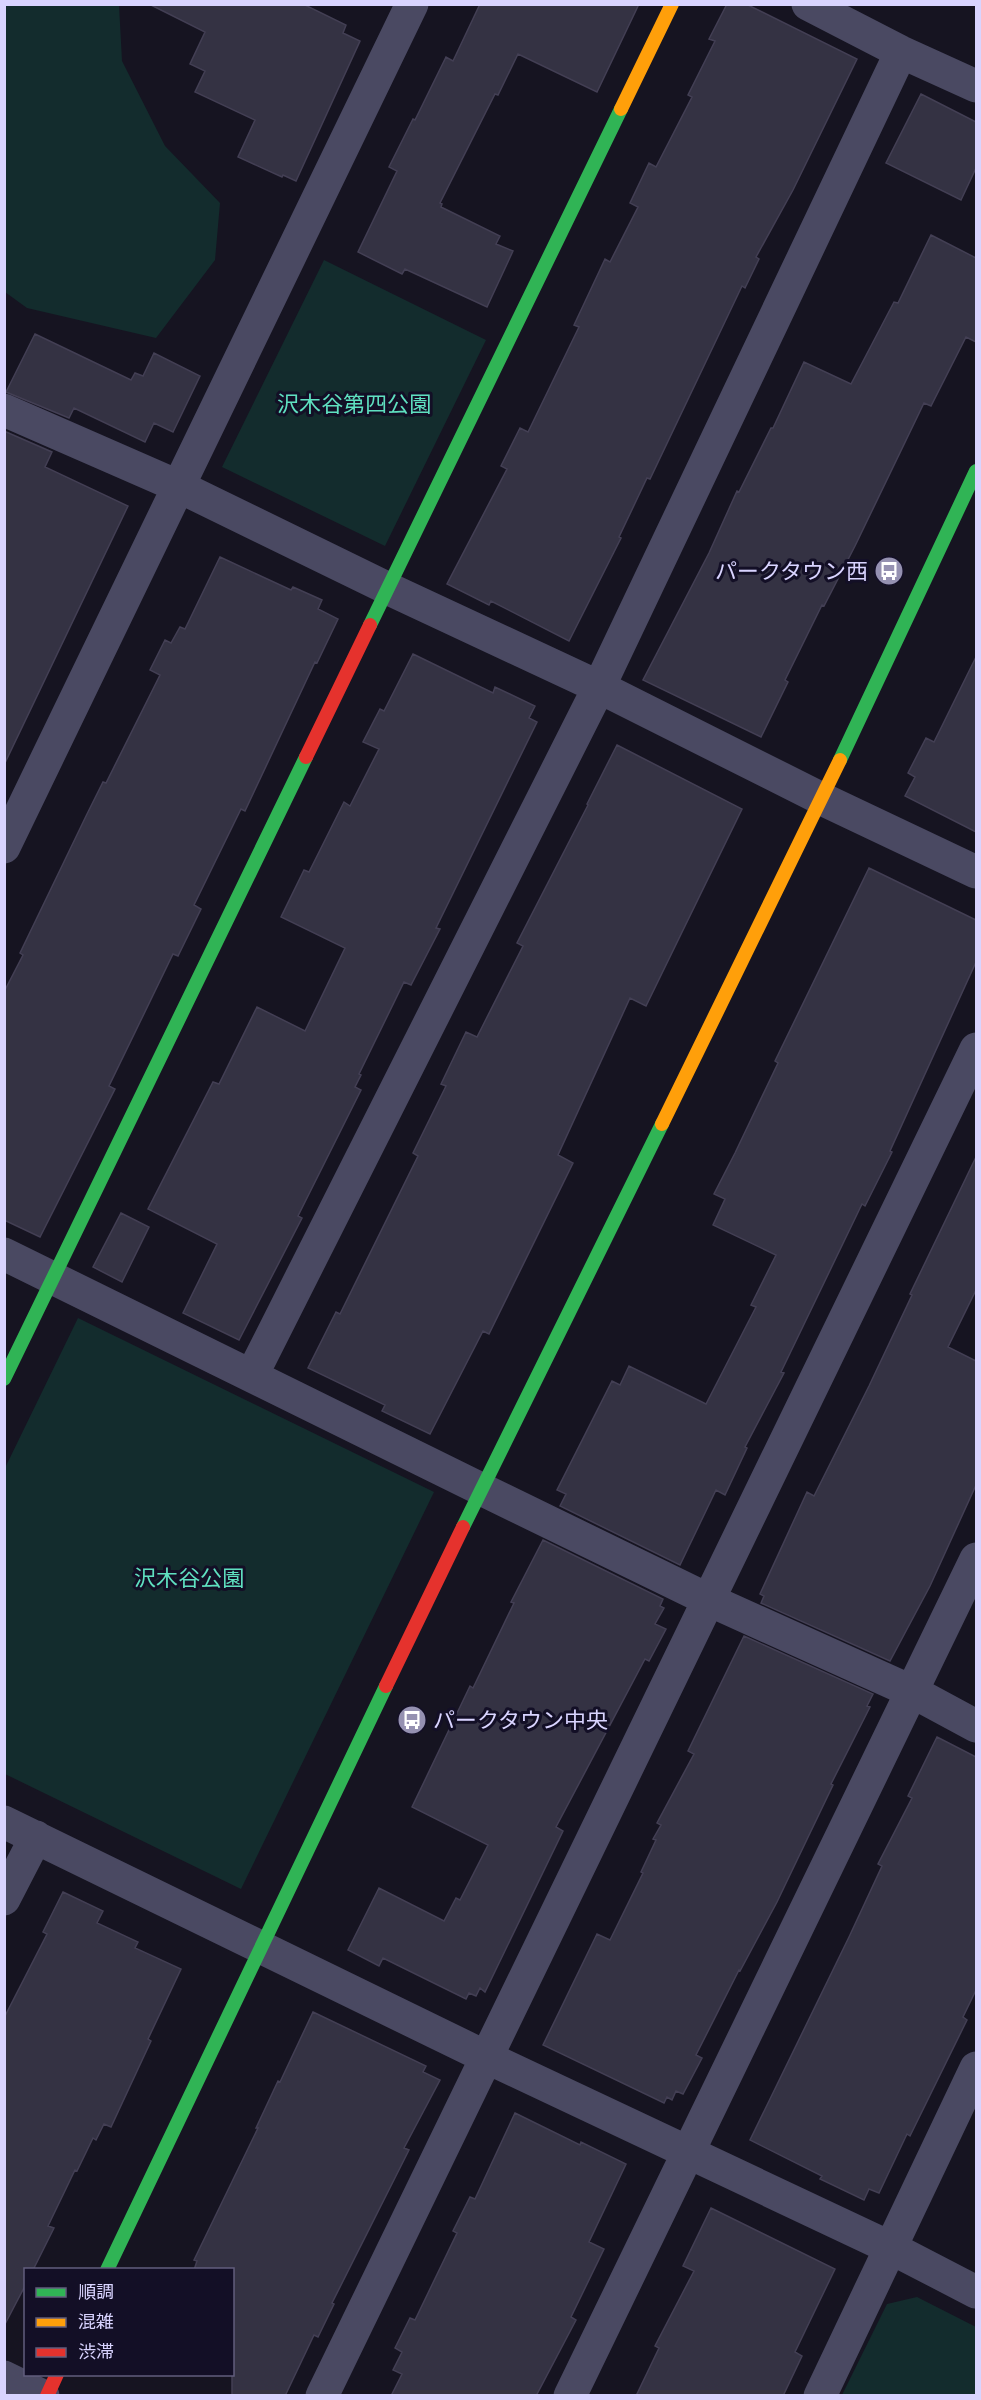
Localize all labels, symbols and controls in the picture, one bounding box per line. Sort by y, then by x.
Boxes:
park label: 沢木谷第四公園 [277,387,431,421]
place label: パークタウン西 [715,554,868,588]
bus stop icon: パークタウン西 [873,555,905,587]
park label: 沢木谷公園 [134,1561,244,1595]
place label: パークタウン中央 [433,1703,608,1737]
bus stop icon: パークタウン中央 [396,1704,428,1736]
legend [24,2268,234,2376]
text: 順調 [78,2278,114,2305]
text: 混雑 [78,2308,114,2335]
text: 渋滞 [78,2338,114,2365]

